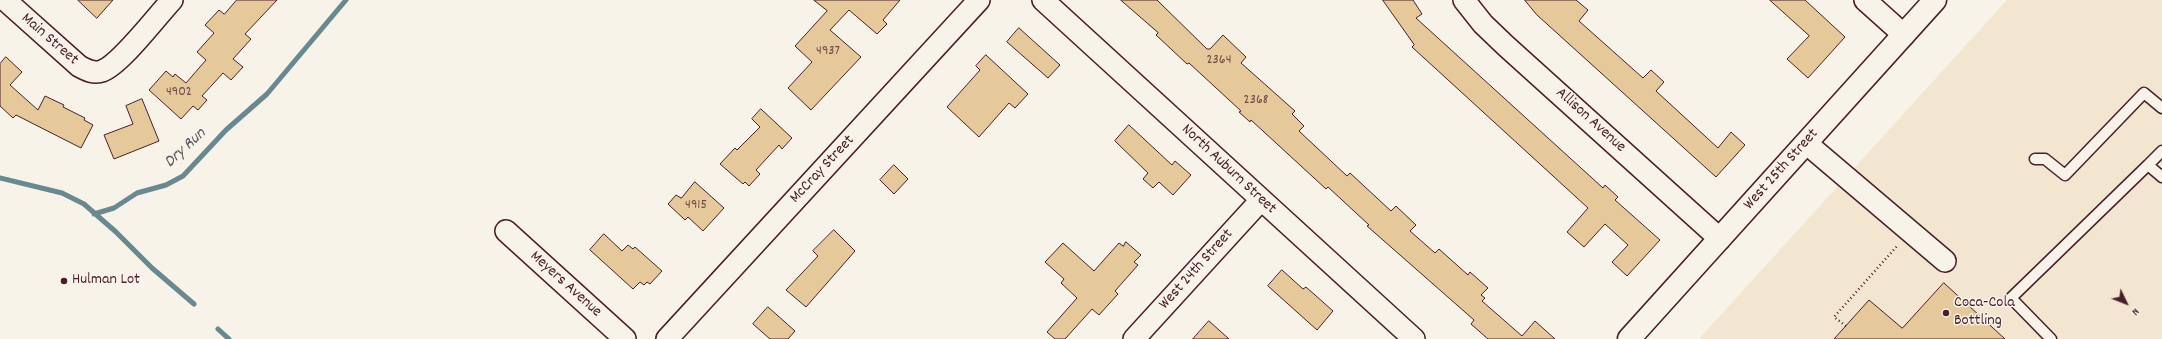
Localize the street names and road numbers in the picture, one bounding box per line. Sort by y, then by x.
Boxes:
street label: Main Street [16,10,82,70]
street label: Allison Avenue [1551,84,1629,158]
street label: North Auburn Street [1176,121,1280,219]
street label: West 25th Street [1741,125,1823,215]
street label: McCray Street [787,132,859,208]
street label: West 24th Street [1156,226,1238,314]
street label: Meyers Avenue [525,248,605,322]

